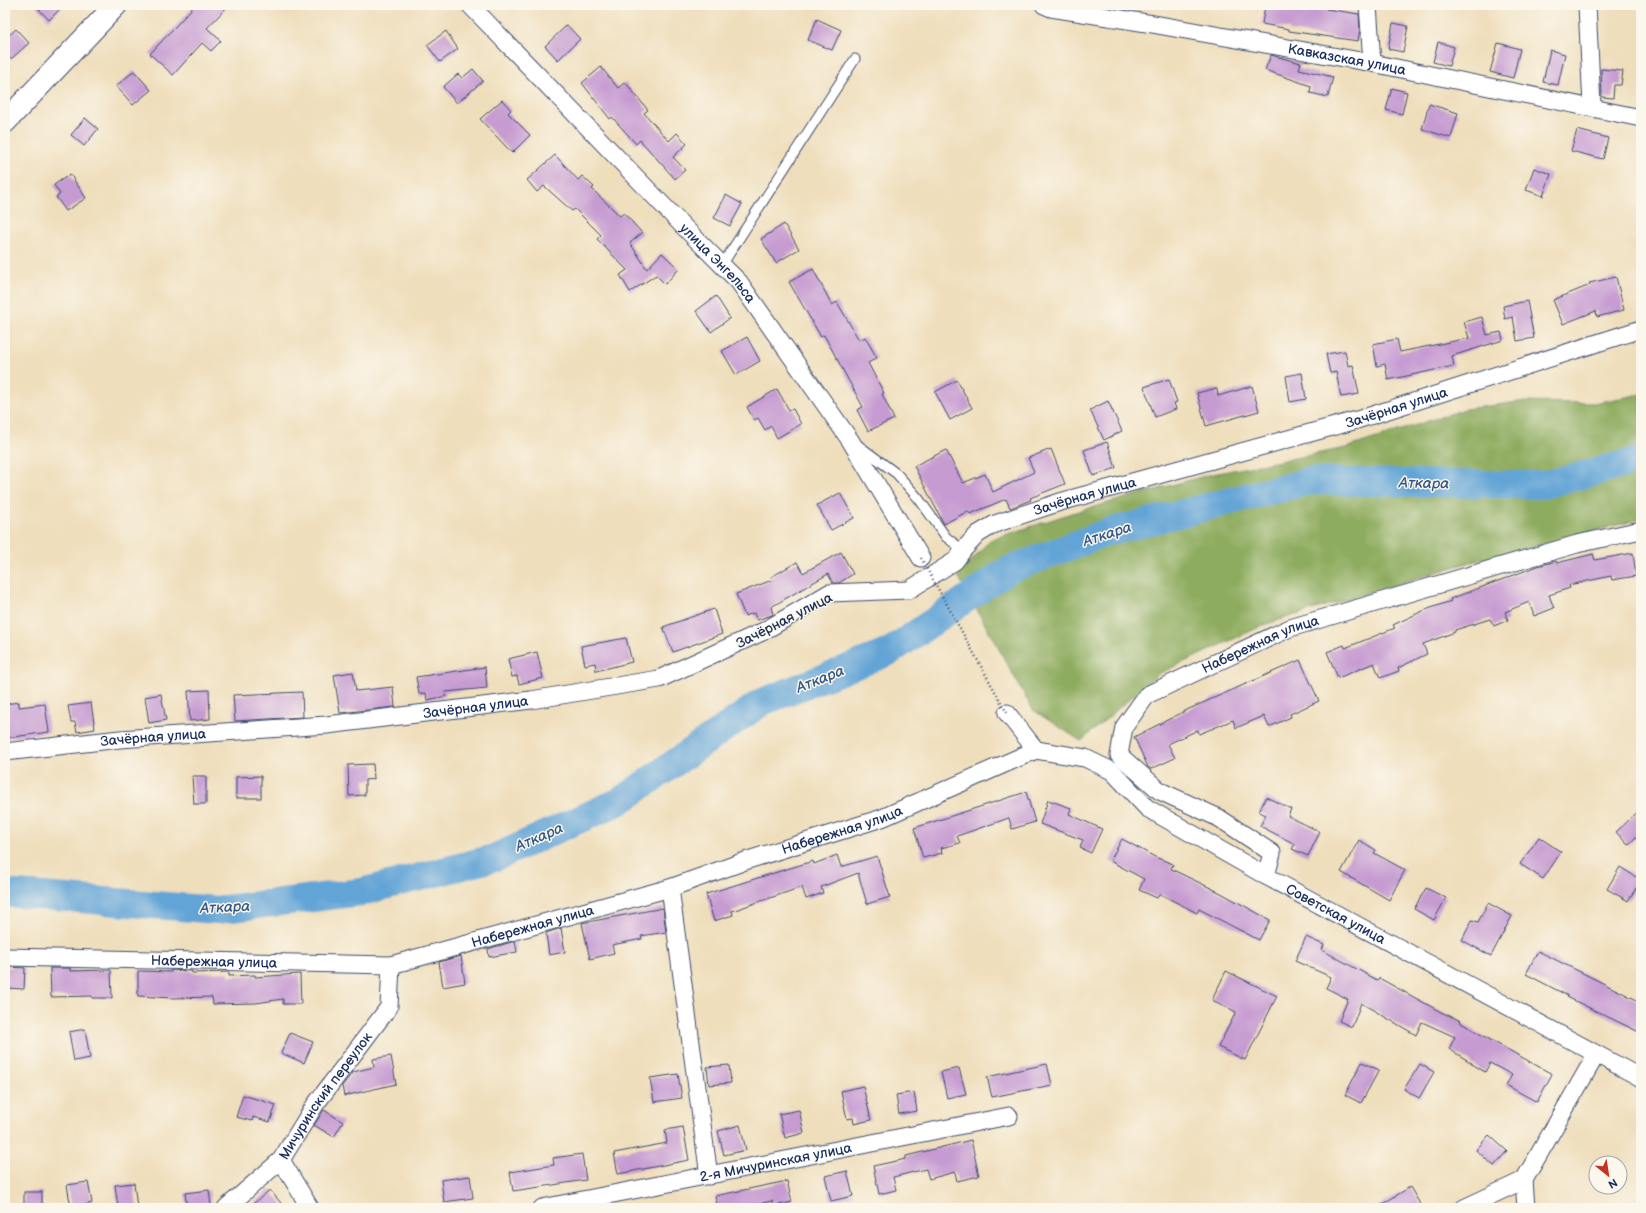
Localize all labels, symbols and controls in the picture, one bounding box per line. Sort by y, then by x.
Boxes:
street label: Кавказская улица [1287,40,1408,79]
street label: улица Энгельса [676,220,759,307]
street label: Зачёрная улица [1344,383,1450,432]
street label: Зачёрная улица [1031,473,1139,519]
water label: Аткара [1398,474,1449,493]
water label: Аткара [1079,518,1134,552]
street label: Зачёрная улица [733,589,836,652]
street label: Набережная улица [1199,612,1322,677]
water label: Аткара [792,661,847,698]
street label: Зачёрная улица [422,692,530,722]
street label: Зачёрная улица [100,725,207,750]
street label: Набережная улица [780,802,906,858]
water label: Аткара [511,819,566,857]
street label: Советская улица [1283,880,1389,948]
water label: Аткара [198,897,251,918]
street label: Набережная улица [470,901,597,951]
street label: Набережная улица [151,952,278,972]
street label: Мичуринский переулок [275,1029,376,1163]
street label: 2-я Мичуринская улица [698,1139,854,1186]
north arrow [1588,1155,1628,1195]
text: N [1606,1176,1620,1191]

